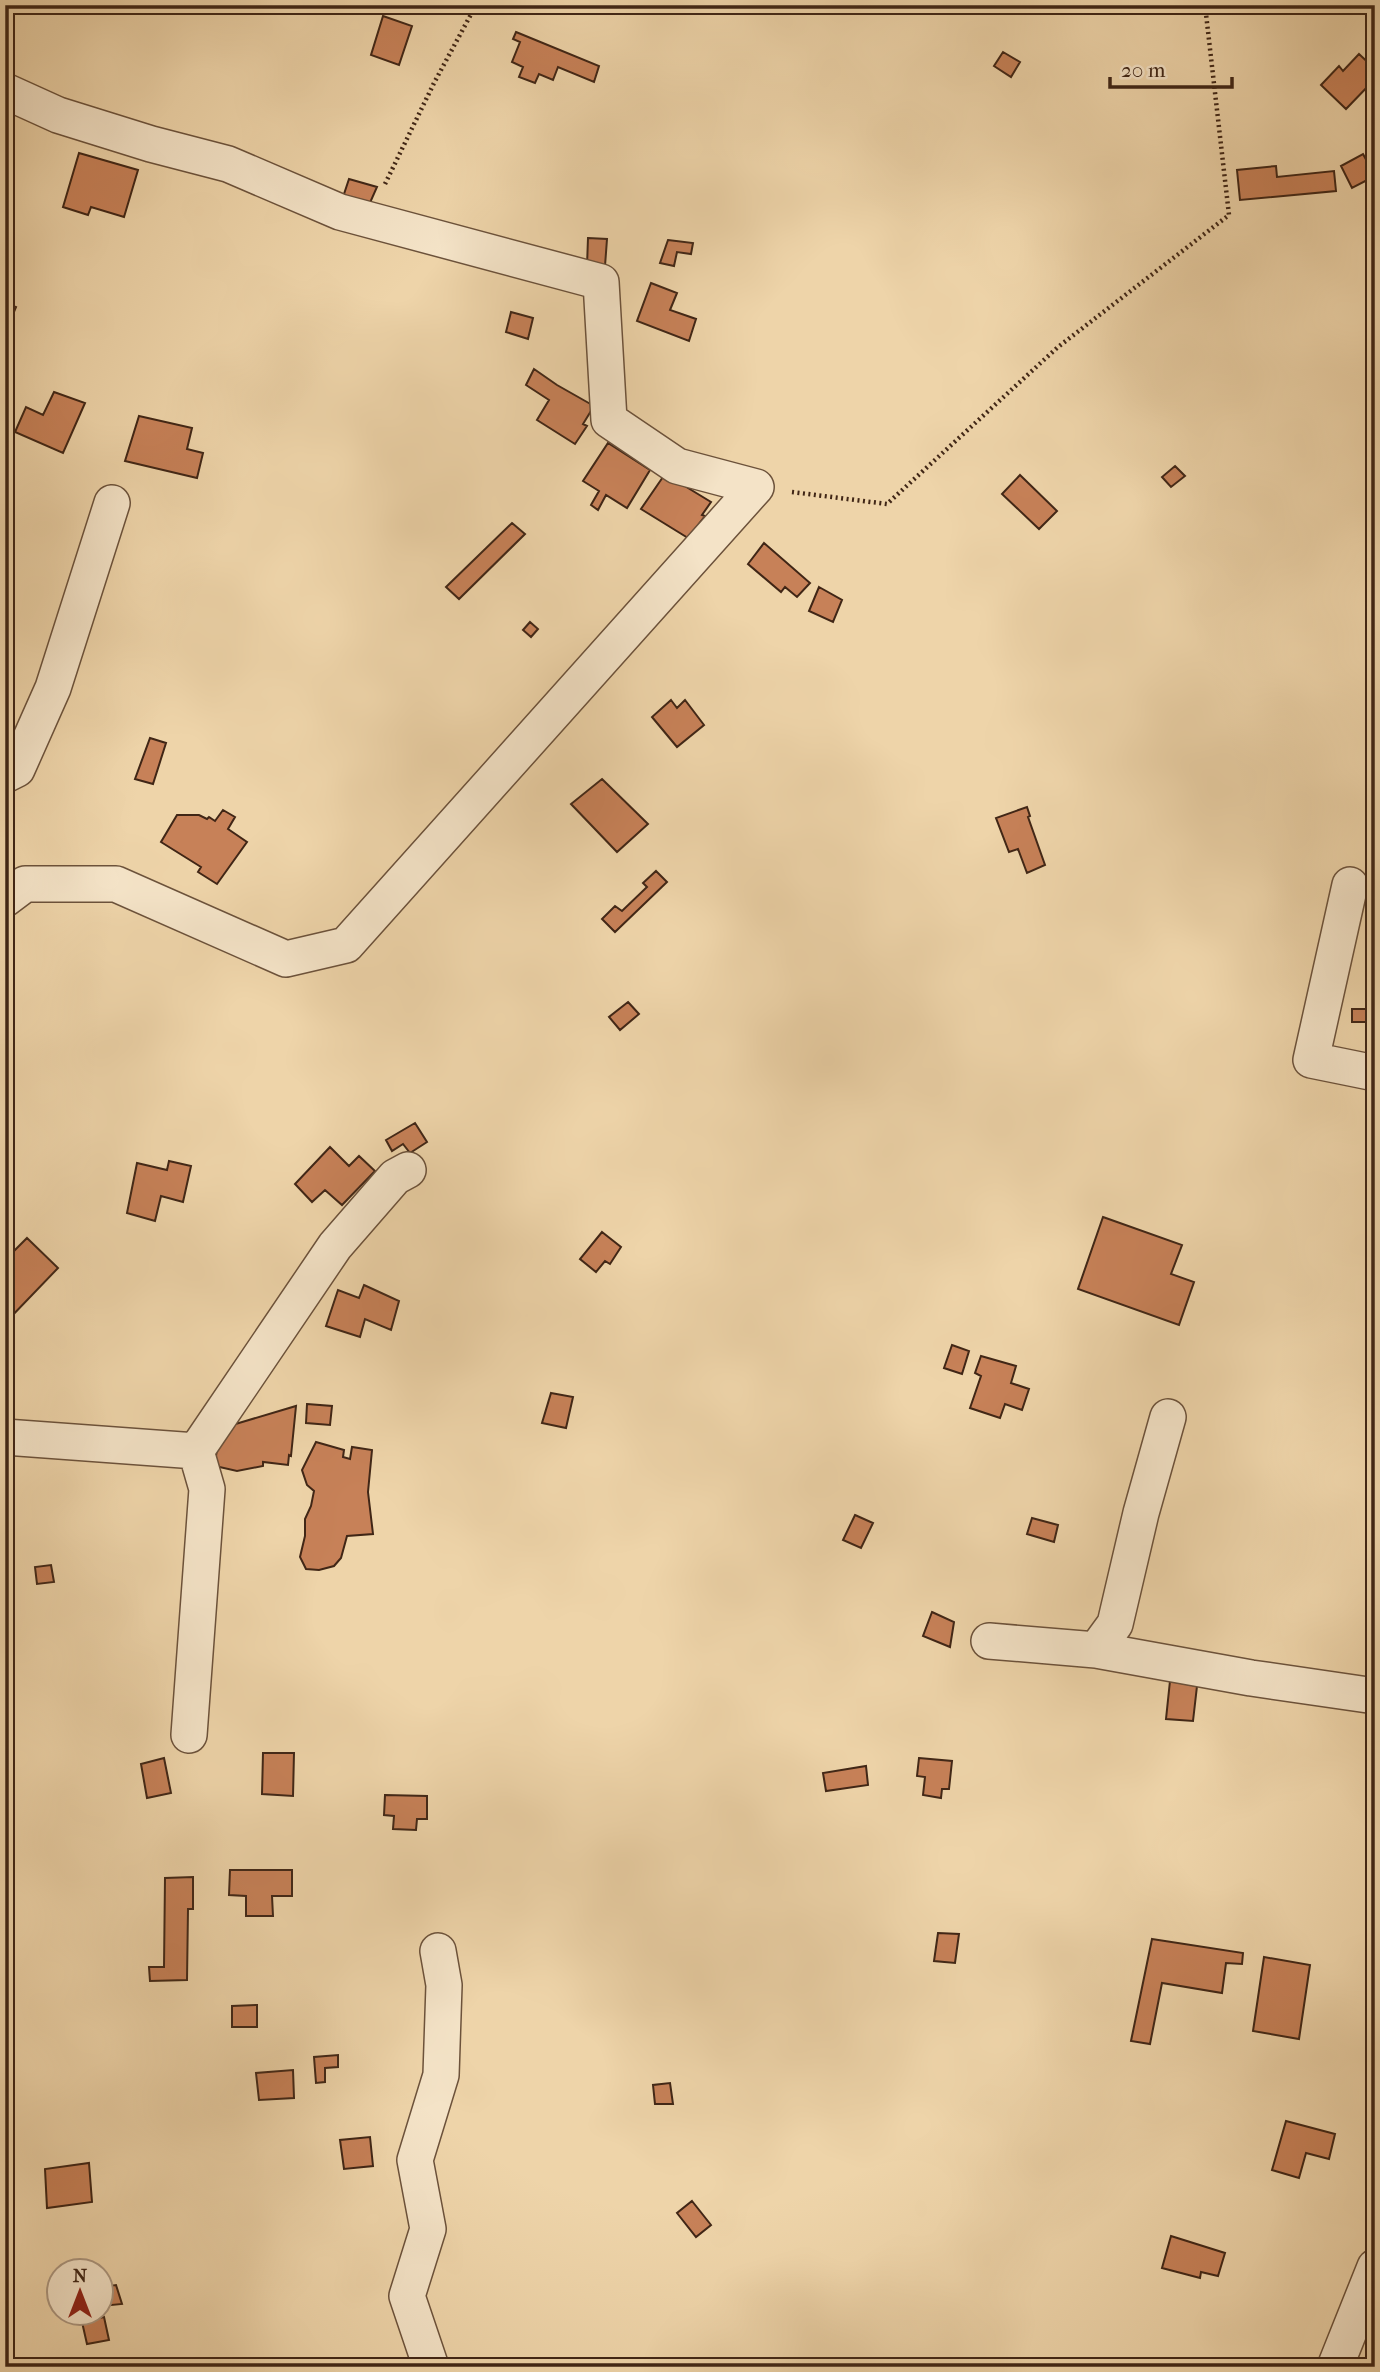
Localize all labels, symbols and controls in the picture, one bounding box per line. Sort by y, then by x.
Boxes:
scale bar [1110,46,1233,90]
text: 20 m [1121,58,1166,82]
north arrow [46,2256,116,2326]
text: N [73,2265,88,2287]

